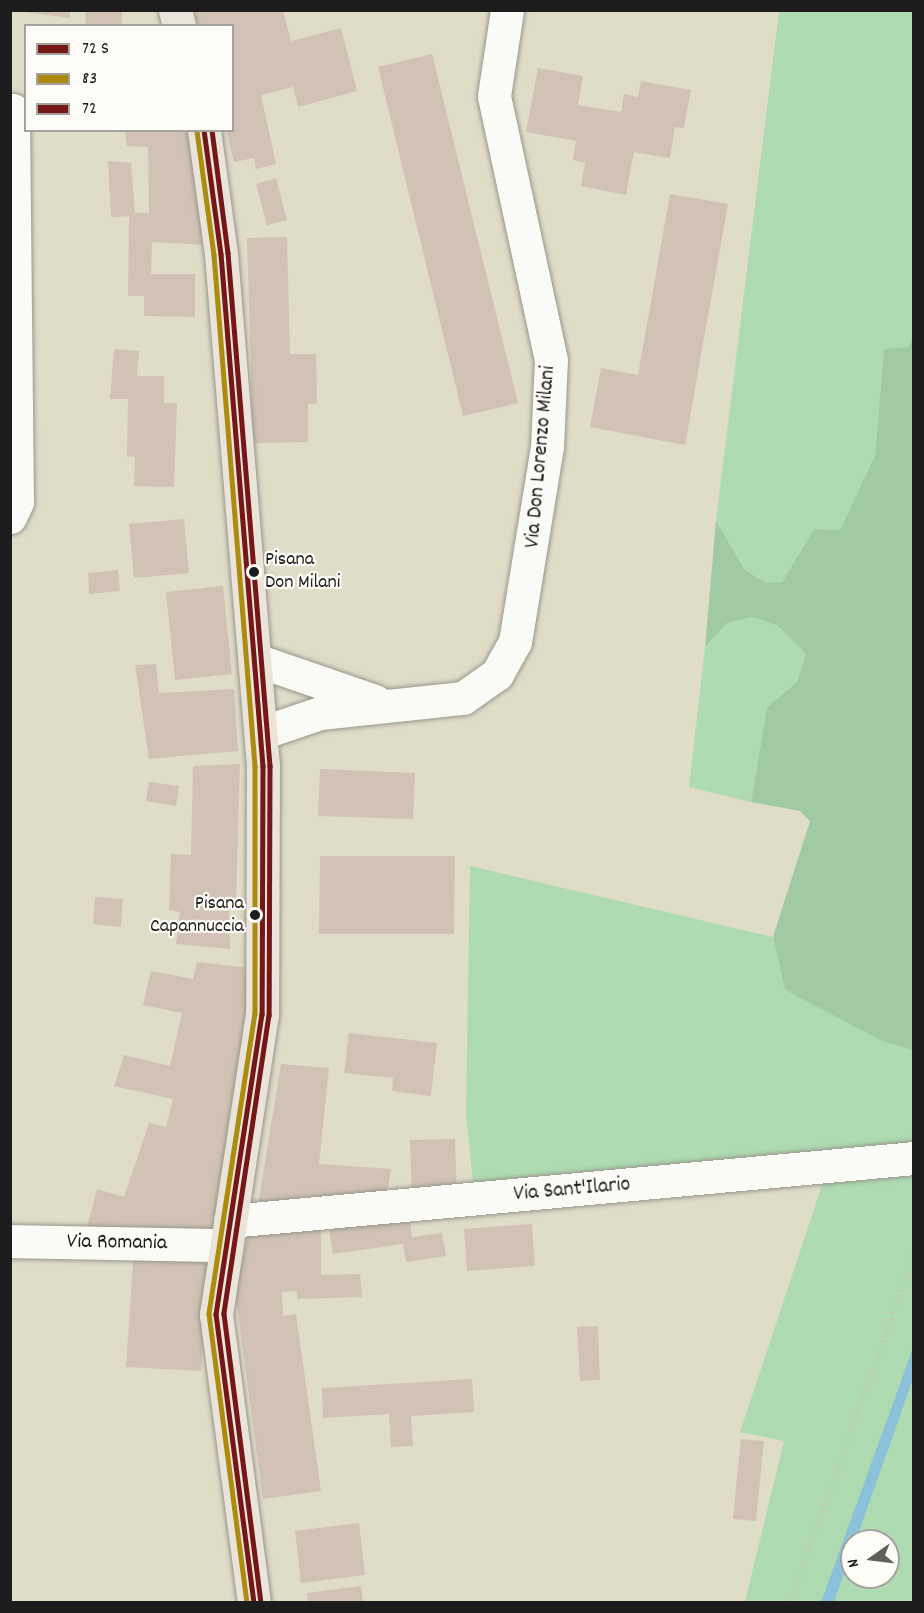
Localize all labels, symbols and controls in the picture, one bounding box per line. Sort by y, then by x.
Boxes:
legend [24,24,234,132]
text: 72 S [82,37,109,62]
text: 83 [82,67,97,92]
text: 72 [82,97,97,122]
street label: Via Don Lorenzo Milani [520,365,562,549]
place label: Pisana Don Milani [265,548,340,595]
marker: Pisana Don Milani [248,566,260,578]
place label: Pisana Capannuccia [150,892,244,939]
marker: Pisana Capannuccia [249,909,261,921]
street label: Via Sant'Ilario [513,1172,631,1208]
street label: Via Romania [67,1229,167,1257]
north arrow [840,1529,900,1589]
text: N [842,1556,866,1570]

